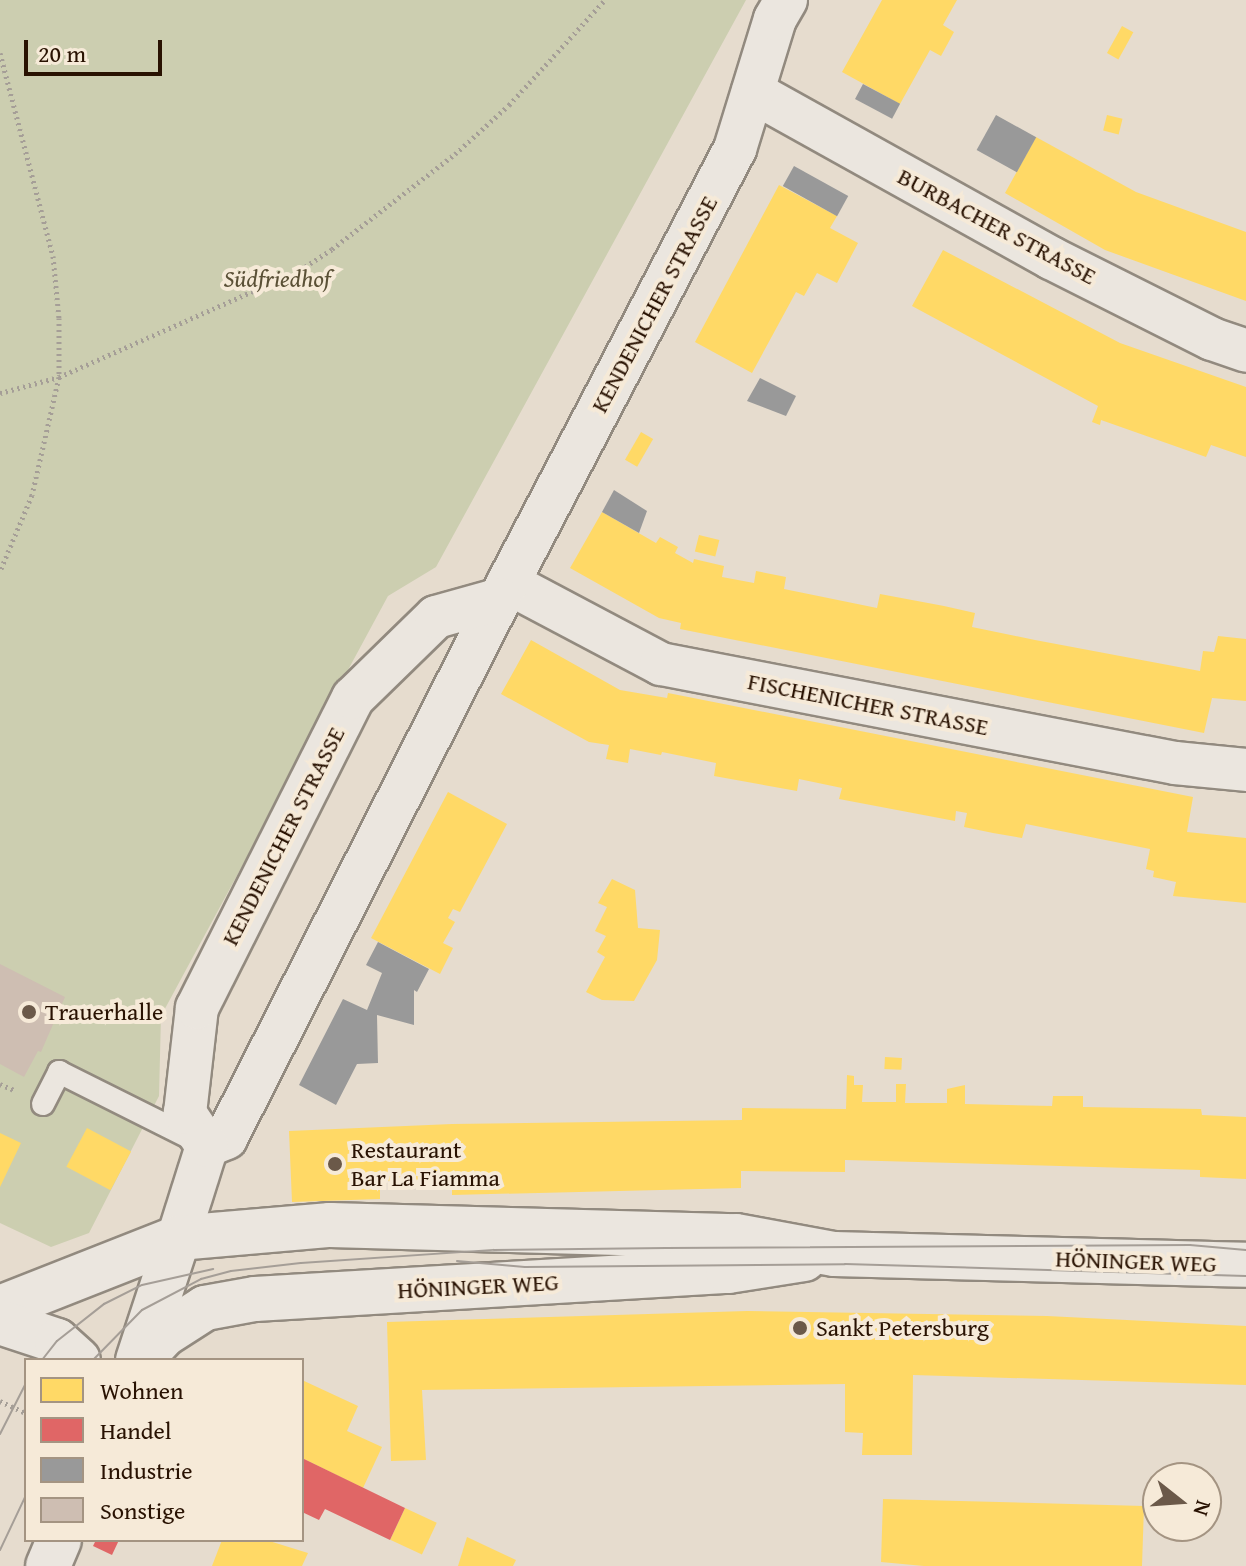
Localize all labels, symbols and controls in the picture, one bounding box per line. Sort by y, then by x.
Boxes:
scale bar [28,24,166,74]
text: 20 m [38,36,86,71]
street label: BURBACHER STRASSE [893,162,1101,290]
street label: KENDENICHER STRASSE [585,191,723,417]
park label: Südfriedhof [223,265,331,293]
street label: FISCHENICHER STRASSE [745,667,991,741]
street label: KENDENICHER STRASSE [215,722,351,950]
place label: Trauerhalle [45,998,163,1026]
marker: Trauerhalle [20,1003,38,1021]
place label: Restaurant Bar La Fiamma [351,1136,500,1192]
marker: Restaurant Bar La Fiamma [326,1155,344,1173]
street label: HÖNINGER WEG [1055,1244,1217,1278]
street label: HÖNINGER WEG [397,1267,559,1305]
place label: Sankt Petersburg [816,1314,989,1342]
marker: Sankt Petersburg [791,1319,809,1337]
legend [24,1358,304,1542]
text: Wohnen [100,1373,183,1408]
text: Handel [100,1413,172,1448]
text: Industrie [100,1453,193,1488]
north arrow [1142,1462,1222,1542]
text: Sonstige [100,1493,185,1528]
text: N [1186,1497,1220,1520]

